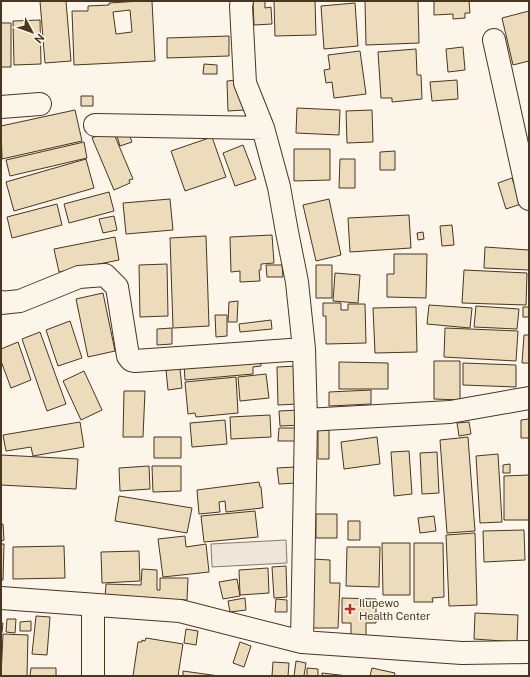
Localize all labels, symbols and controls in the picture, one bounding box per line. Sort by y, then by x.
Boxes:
north arrow [12,12,52,52]
text: N [32,31,47,46]
place label: Ilupewo Health Center [359,597,430,622]
marker: Ilupewo Health Center [344,603,356,615]

